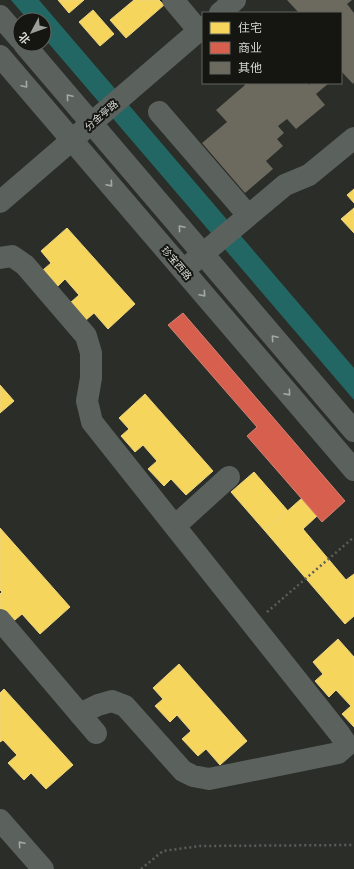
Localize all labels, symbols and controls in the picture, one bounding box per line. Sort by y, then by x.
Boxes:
north arrow [12,12,52,52]
legend [202,12,342,84]
text: 住宅 [238,21,262,35]
text: 北 [16,30,33,47]
text: 商业 [238,41,262,55]
text: 其他 [238,61,262,75]
one-way arrow [21,81,28,88]
one-way arrow [67,94,74,102]
street label: 分金亭路 [83,98,120,133]
one-way arrow [105,180,112,187]
one-way arrow [178,225,185,233]
street label: 珍宝西路 [159,245,194,282]
one-way arrow [199,289,206,296]
one-way arrow [272,335,279,342]
one-way arrow [283,388,290,395]
one-way arrow [19,842,26,849]

